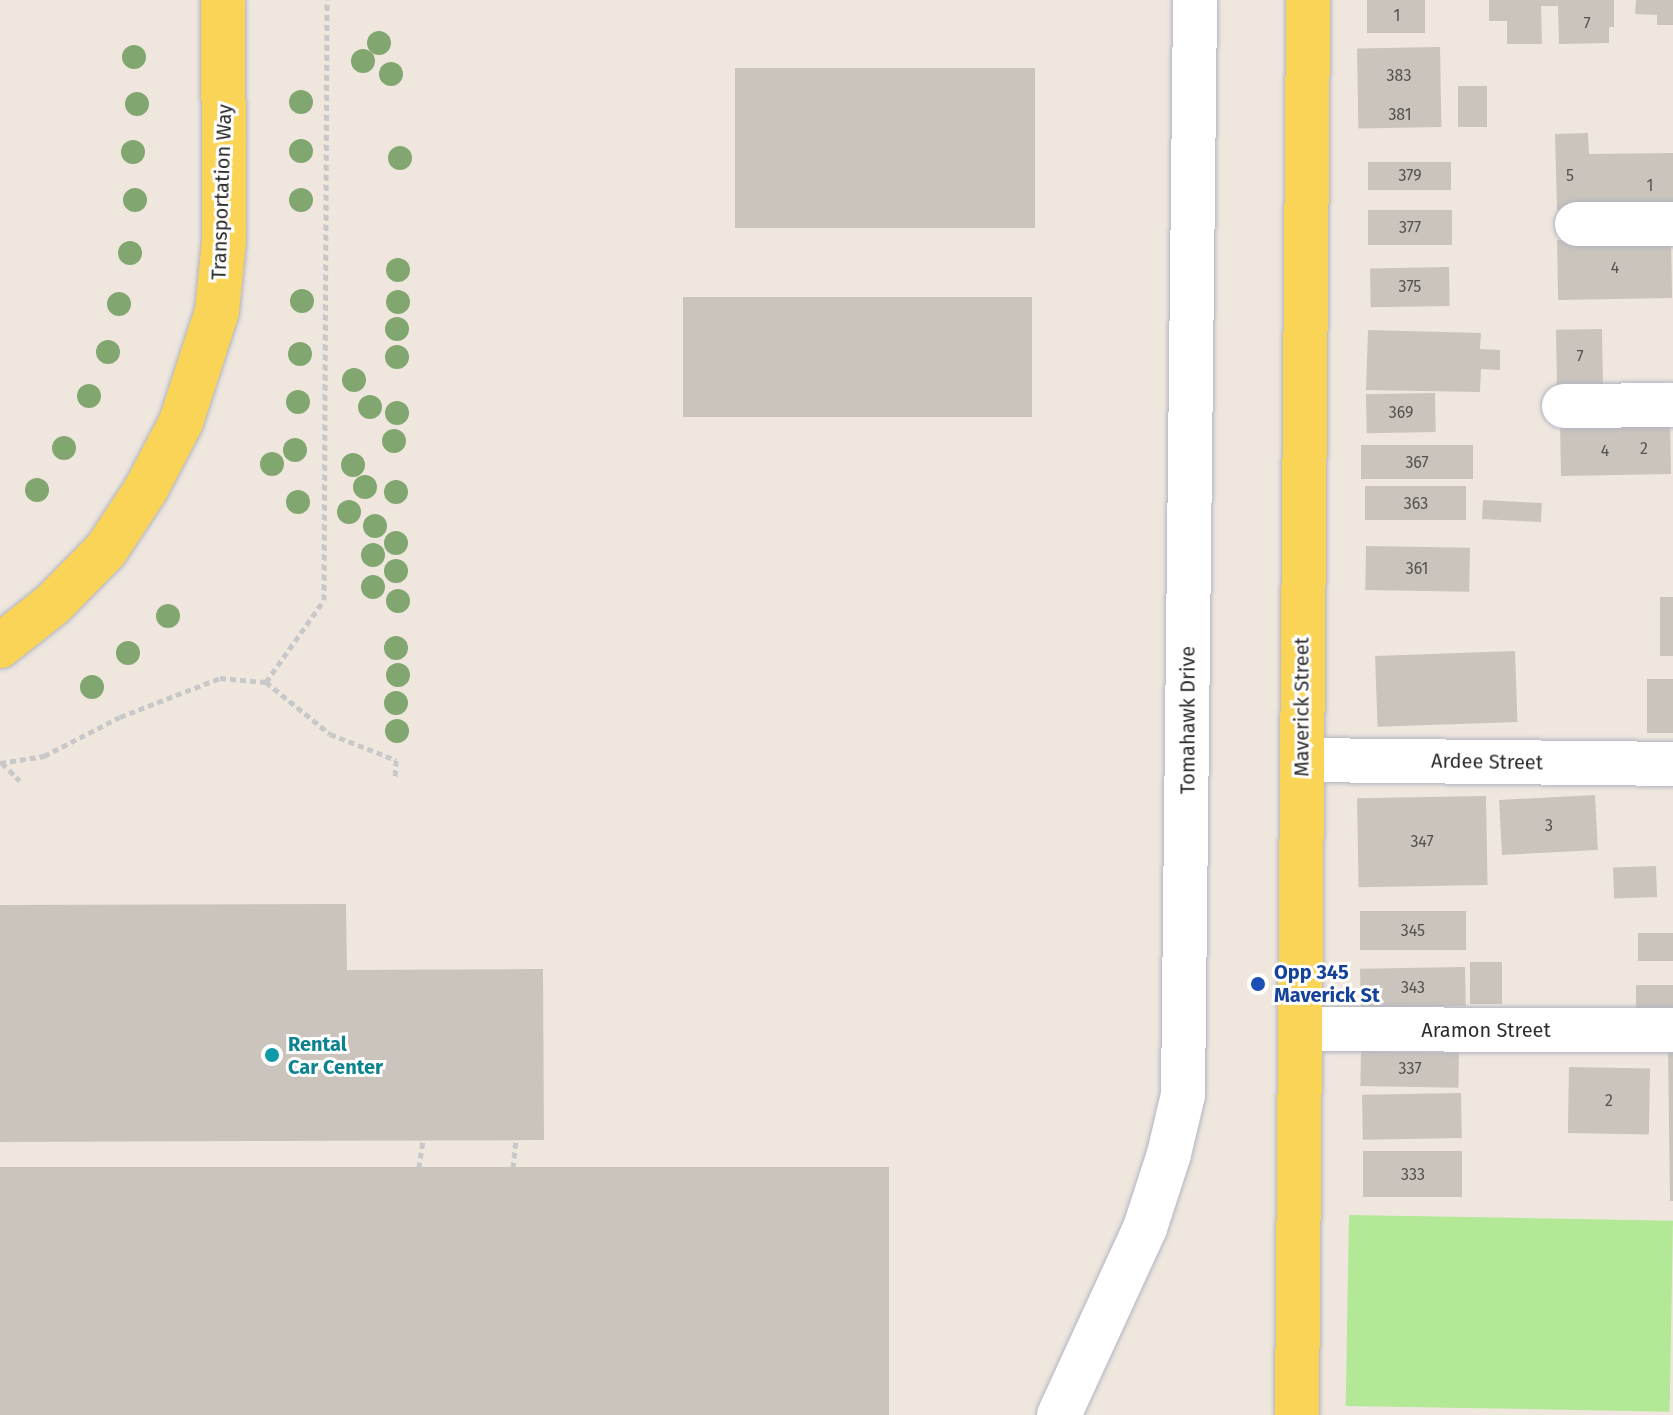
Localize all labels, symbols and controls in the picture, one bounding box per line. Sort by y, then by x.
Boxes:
house number: 1 [1394,6,1400,26]
house number: 7 [1583,14,1591,34]
house number: 383 [1387,66,1411,86]
street label: Transportation Way [207,104,237,280]
house number: 381 [1388,105,1412,125]
house number: 379 [1398,166,1422,186]
house number: 5 [1566,166,1574,186]
house number: 1 [1647,176,1653,196]
house number: 377 [1399,218,1421,238]
house number: 4 [1611,258,1619,278]
house number: 375 [1399,277,1421,297]
house number: 7 [1576,347,1584,367]
house number: 369 [1389,403,1413,423]
house number: 2 [1640,439,1648,459]
house number: 4 [1601,441,1609,461]
house number: 367 [1405,453,1429,473]
house number: 363 [1404,494,1428,514]
house number: 361 [1406,559,1428,579]
street label: Maverick Street [1290,637,1314,777]
street label: Tomahawk Drive [1176,646,1200,794]
street label: Ardee Street [1431,749,1543,775]
house number: 3 [1545,816,1553,836]
house number: 347 [1410,832,1434,852]
house number: 345 [1401,921,1425,941]
place label: Opp 345 Maverick St [1274,960,1380,1007]
marker: Opp 345 Maverick St [1249,975,1267,993]
house number: 343 [1401,978,1425,998]
street label: Aramon Street [1421,1018,1551,1042]
place label: Rental Car Center [288,1032,383,1079]
marker: Rental Car Center [263,1046,281,1064]
house number: 337 [1399,1059,1421,1079]
house number: 2 [1605,1091,1613,1111]
house number: 333 [1401,1165,1425,1185]

